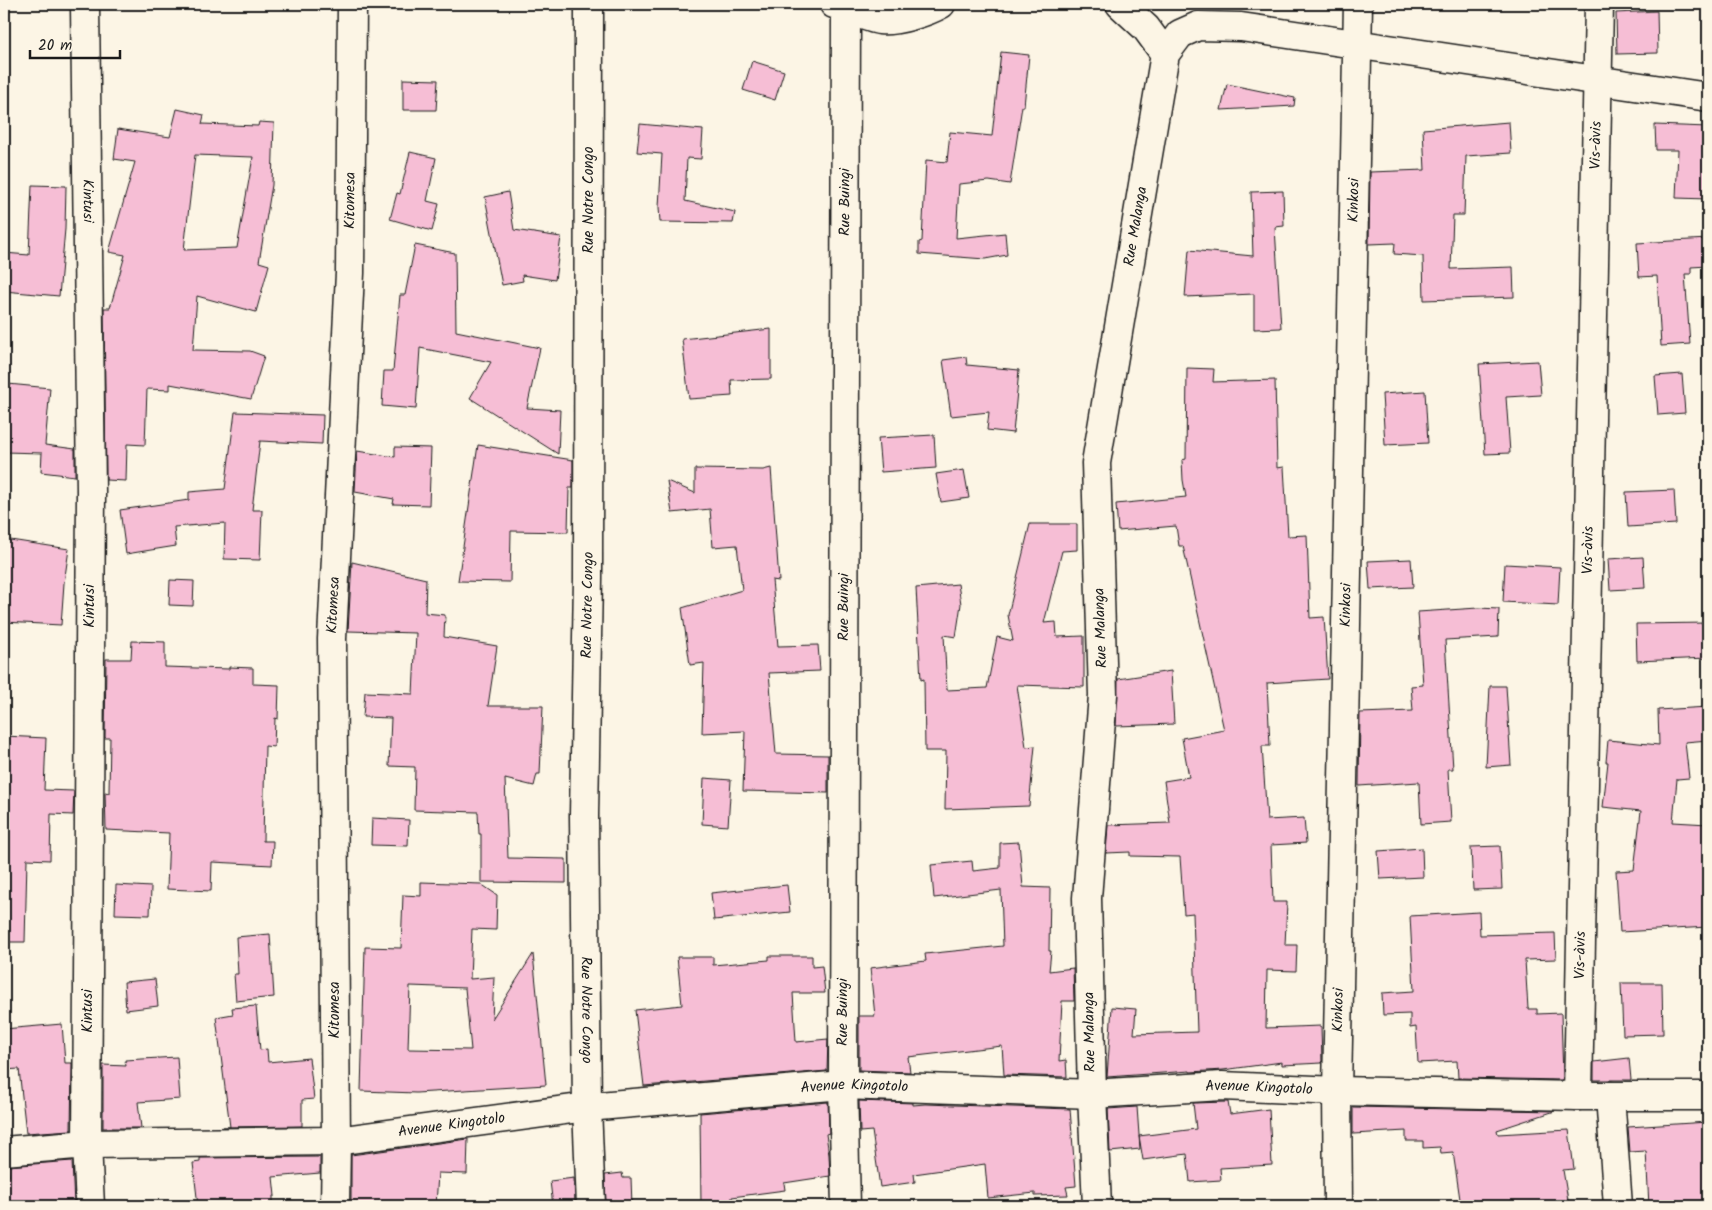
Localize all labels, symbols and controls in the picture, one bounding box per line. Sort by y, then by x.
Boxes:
scale bar [30,28,120,60]
text: 20 m [38,34,72,58]
street label: Vis-àvis [1584,120,1609,170]
street label: Rue Notre Congo [577,146,601,253]
street label: Rue Buingi [833,167,858,236]
street label: Kitomesa [338,172,363,229]
street label: Kinkosi [1342,176,1367,223]
street label: Kintusi [75,179,100,224]
street label: Rue Malanga [1117,185,1154,268]
street label: Vis-àvis [1576,525,1601,574]
street label: Rue Notre Congo [575,551,601,659]
street label: Rue Buingi [832,572,856,641]
street label: Kitomesa [320,576,347,634]
street label: Kinkosi [1334,581,1359,627]
street label: Kintusi [78,583,102,628]
street label: Rue Malanga [1088,587,1114,669]
street label: Vis-àvis [1568,930,1593,979]
street label: Rue Notre Congo [573,956,599,1064]
street label: Rue Buingi [831,977,855,1046]
street label: Kitomesa [323,981,347,1039]
street label: Kinkosi [1326,986,1351,1032]
street label: Kintusi [76,988,100,1033]
street label: Rue Malanga [1077,992,1103,1072]
street label: Avenue Kingotolo [800,1073,909,1101]
street label: Avenue Kingotolo [1204,1074,1314,1102]
street label: Avenue Kingotolo [397,1106,507,1144]

